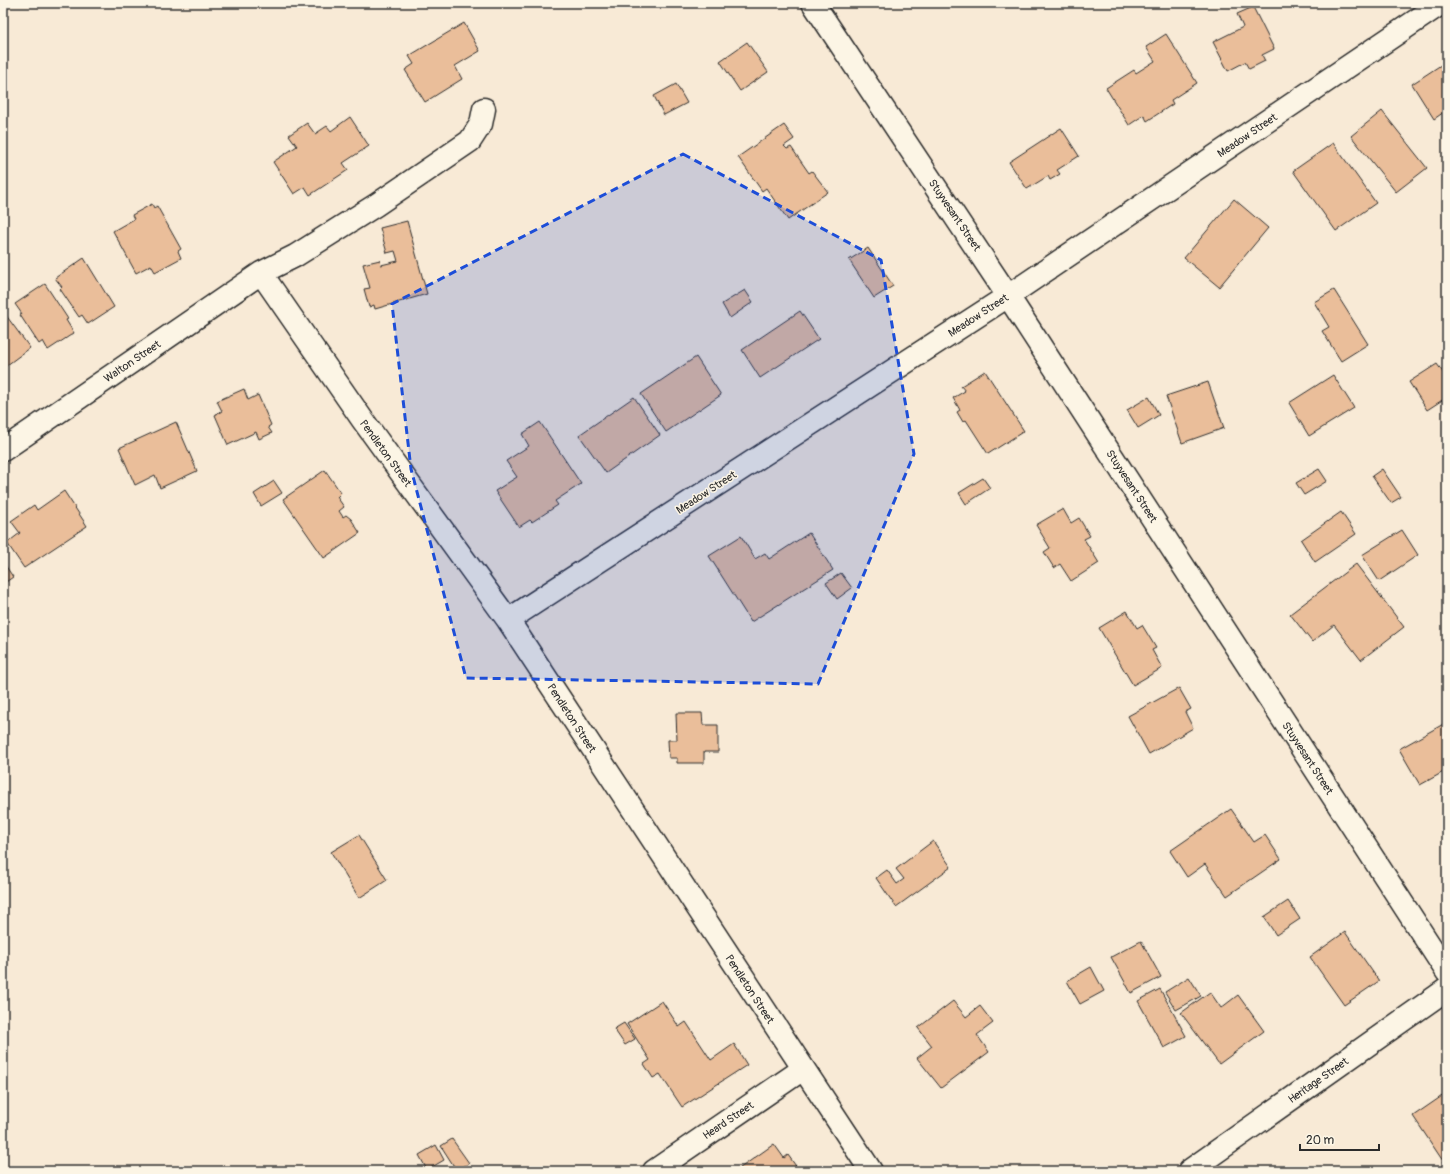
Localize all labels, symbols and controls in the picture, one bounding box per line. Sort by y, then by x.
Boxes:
street label: Meadow Street [1215,110,1280,160]
street label: Stuyvesant Street [926,177,984,254]
street label: Meadow Street [946,291,1011,340]
street label: Walton Street [101,337,164,385]
street label: Pendleton Street [357,417,415,490]
street label: Stuyvesant Street [1103,448,1160,525]
street label: Meadow Street [674,468,739,517]
street label: Pendleton Street [544,681,599,756]
street label: Stuyvesant Street [1279,720,1336,797]
street label: Pendleton Street [722,952,777,1027]
street label: Heritage Street [1286,1055,1351,1106]
street label: Heard Street [700,1098,757,1142]
scale bar [1300,1126,1379,1152]
text: 20 m [1306,1133,1335,1148]

